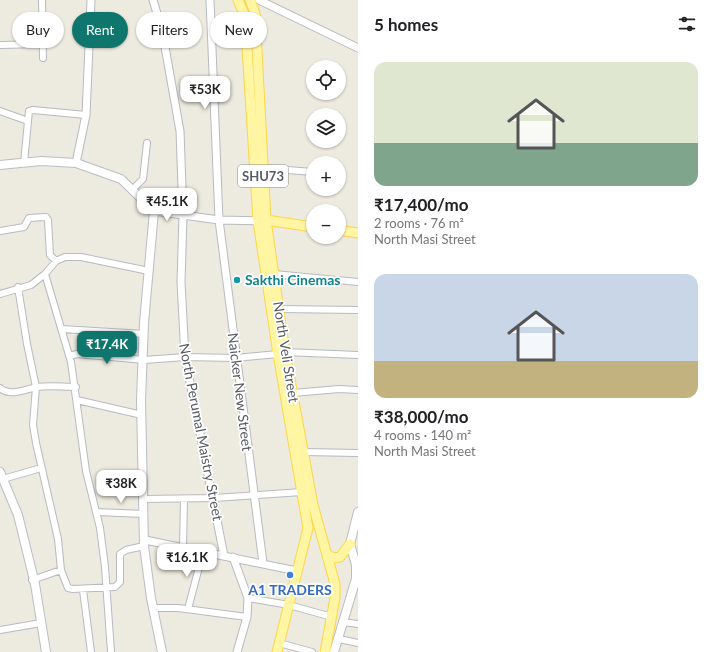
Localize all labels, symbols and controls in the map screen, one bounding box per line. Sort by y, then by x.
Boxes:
chip: Buy [12,12,64,48]
chip: Rent [72,12,128,48]
chip: Filters [136,12,202,48]
chip: New [210,12,267,48]
icon: filters [676,13,698,35]
text: 5 homes [374,14,438,35]
map controls [306,60,346,244]
button: locate [306,60,346,100]
pin: ₹53K [181,76,229,110]
text: ₹53K [189,81,221,97]
icon: home [500,88,572,160]
button: layers [306,108,346,148]
button: + [306,156,346,196]
road number: SHU73 [238,165,288,187]
pin: ₹45.1K [134,188,200,222]
text: ₹45.1K [146,193,188,209]
text: ₹17,400/mo [374,194,469,215]
button: − [306,204,346,244]
text: 2 rooms · 76 m² [374,215,464,231]
text: North Masi Street [374,231,476,247]
place label: Sakthi Cinemas [245,271,340,288]
marker: Sakthi Cinemas [232,275,242,285]
street label: North Veli Street [270,300,303,404]
icon: home [500,300,572,372]
pin: ₹17.4K [74,331,140,365]
street label: Naicker New Street [225,332,256,452]
text: ₹17.4K [86,336,128,352]
street label: North Perumal Maistry Street [176,342,227,522]
text: ₹38,000/mo [374,406,469,427]
text: 4 rooms · 140 m² [374,427,471,443]
text: North Masi Street [374,443,476,459]
pin: ₹38K [97,470,145,504]
text: ₹38K [105,475,137,491]
pin: ₹16.1K [154,544,220,578]
text: ₹16.1K [166,549,208,565]
marker: A1 TRADERS [285,570,295,580]
place label: A1 TRADERS [247,581,332,598]

